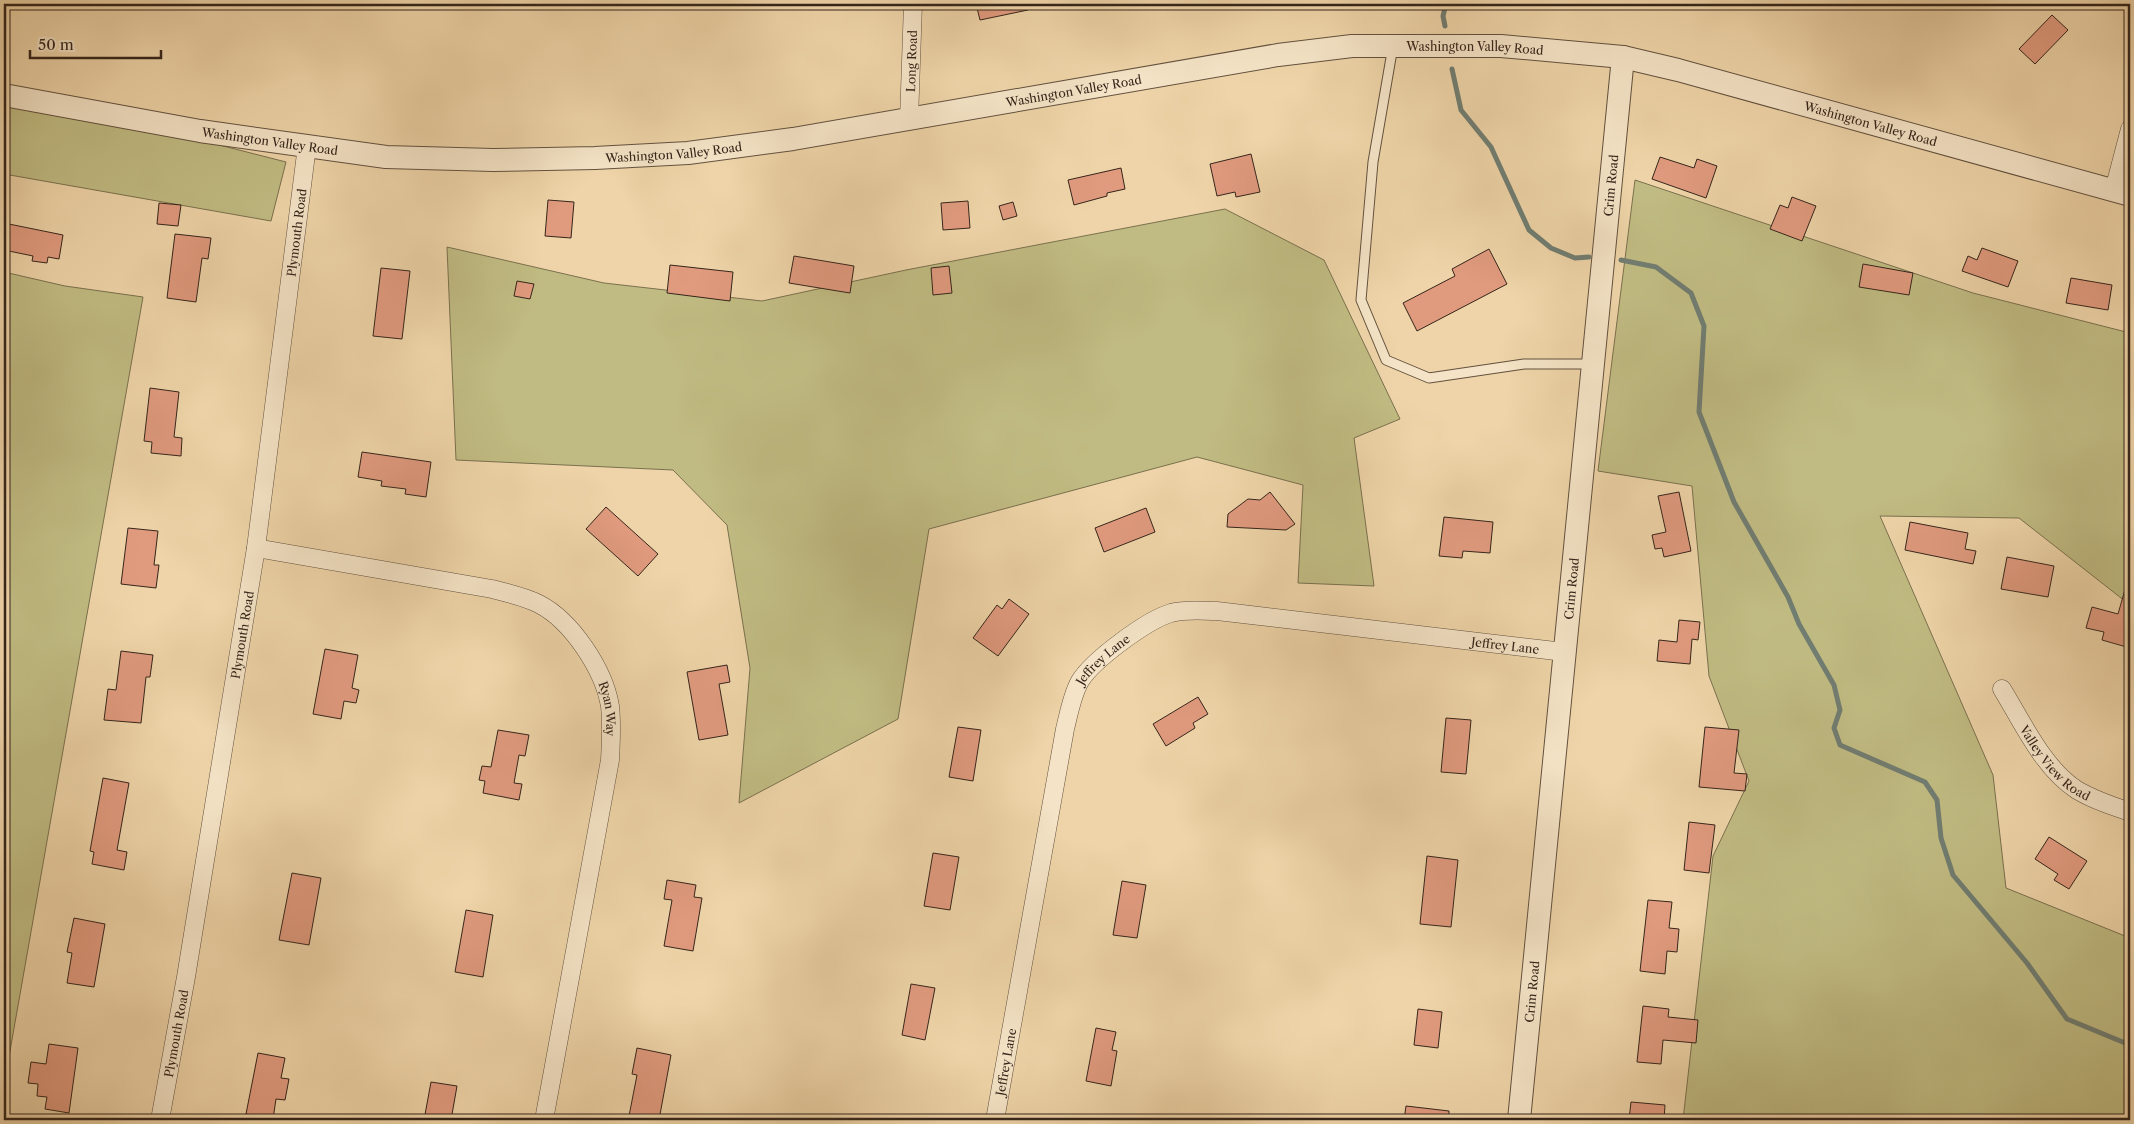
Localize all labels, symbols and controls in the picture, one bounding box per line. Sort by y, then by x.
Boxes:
scale bar [30,28,161,60]
street label: Long Road [902,29,920,92]
text: 50 m [38,35,74,54]
street label: Washington Valley Road [1405,38,1545,57]
street label: Washington Valley Road [1004,71,1143,110]
street label: Washington Valley Road [1802,98,1940,149]
street label: Washington Valley Road [200,124,340,158]
street label: Washington Valley Road [604,138,744,165]
street label: Crim Road [1600,153,1621,217]
street label: Plymouth Road [283,187,309,277]
street label: Crim Road [1561,556,1582,620]
street label: Plymouth Road [227,589,256,680]
street label: Jeffrey Lane [1071,631,1133,689]
street label: Jeffrey Lane [1468,633,1540,657]
street label: Ryan Way [596,679,619,737]
street label: Valley View Road [2017,721,2093,804]
street label: Crim Road [1521,959,1542,1023]
street label: Plymouth Road [160,988,191,1078]
street label: Jeffrey Lane [992,1027,1019,1099]

